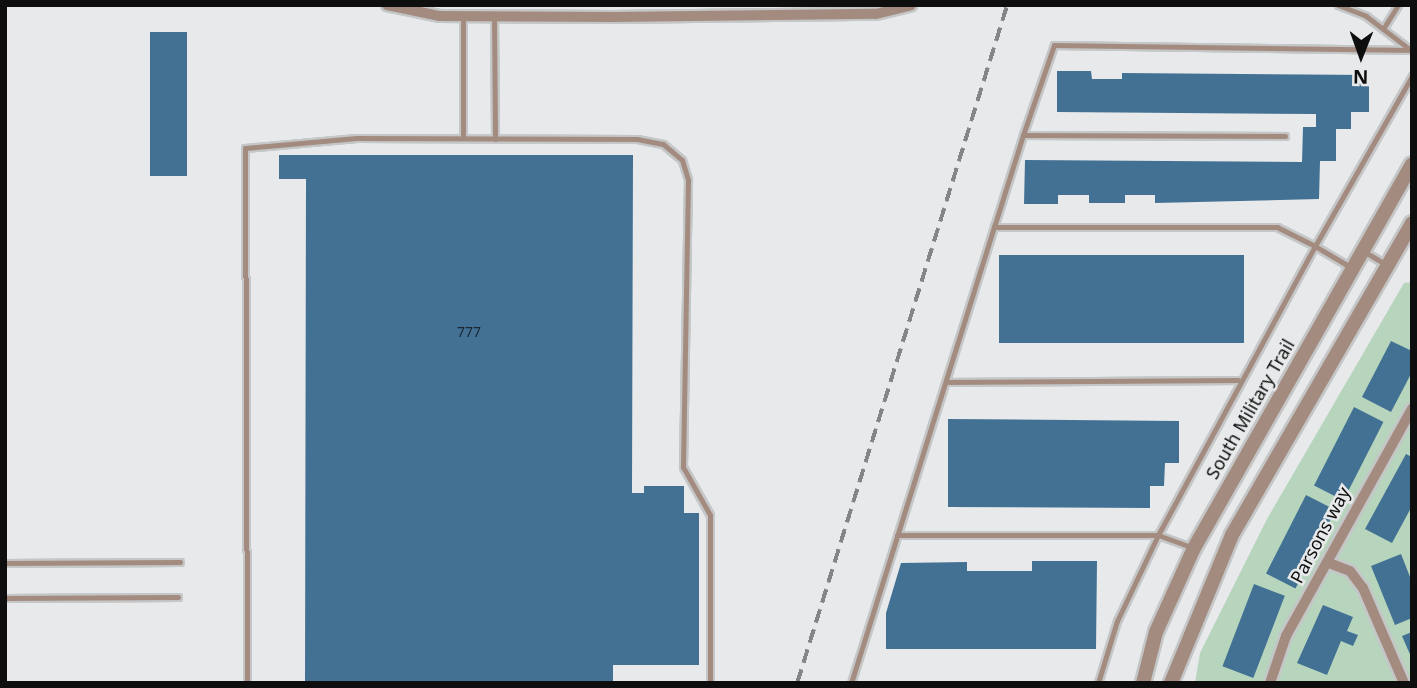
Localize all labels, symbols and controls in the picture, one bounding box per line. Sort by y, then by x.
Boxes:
north arrow [1326,21,1396,91]
text: N [1353,64,1369,90]
house number: 777 [457,324,481,340]
street label: South Military Trail [1201,335,1299,483]
street label: Parsons way [1286,483,1354,587]

